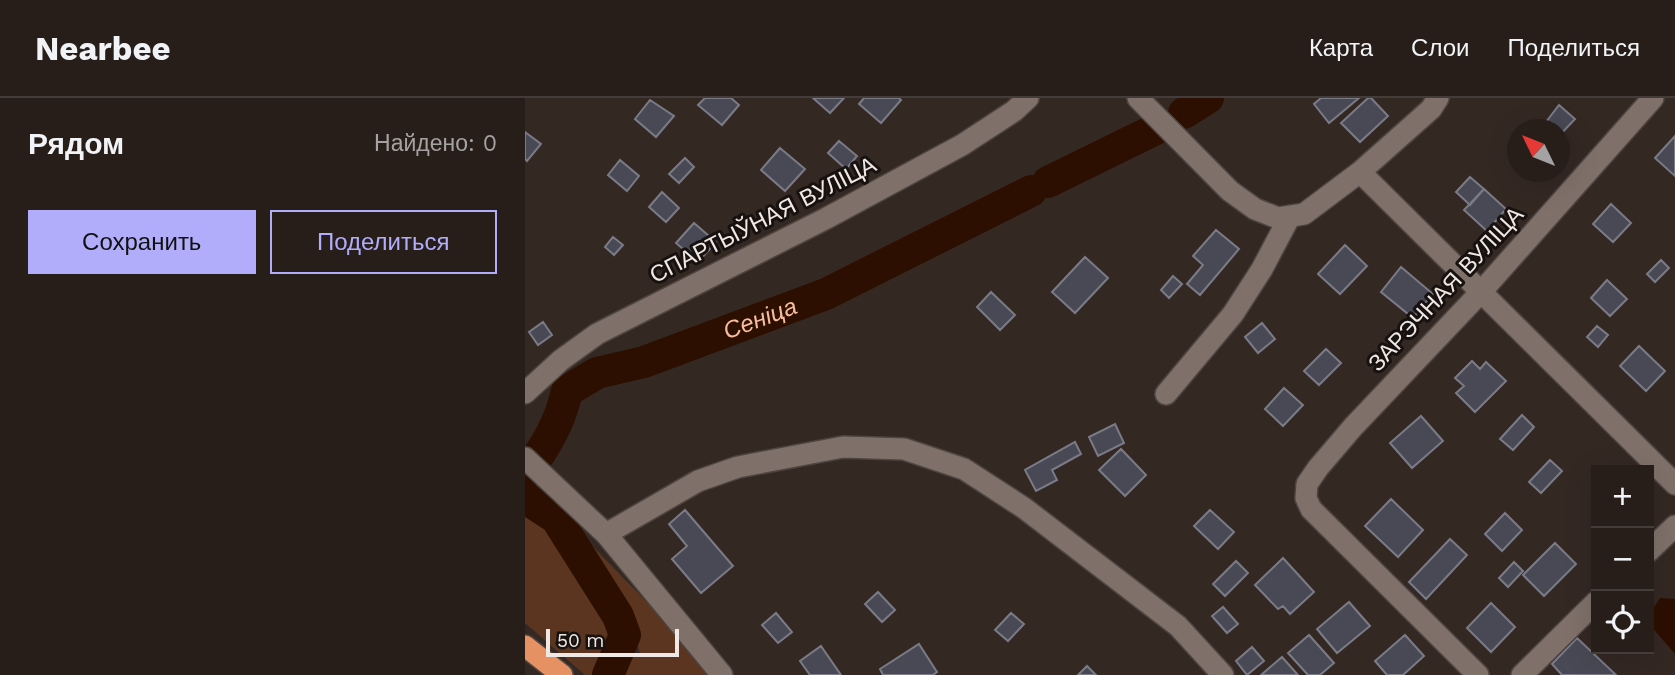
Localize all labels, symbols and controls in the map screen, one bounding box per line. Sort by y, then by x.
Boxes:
text: Nearbee [35,29,171,68]
text: Карта [1309,34,1373,62]
text: Слои [1411,34,1469,62]
text: Поделиться [1507,34,1640,62]
north arrow [1507,119,1570,182]
text: Рядом [28,126,124,161]
text: Найдено: 0 [374,130,497,157]
street label: СПАРТЫЎНАЯ ВУЛІЦА [645,150,881,289]
street label: ЗАРЭЧНАЯ ВУЛІЦА [1363,201,1530,377]
button: Сохранить [28,210,256,274]
button: Поделиться [270,210,497,274]
water label: Сеніца [719,292,801,345]
map controls [1591,465,1654,654]
button: + [1591,465,1654,528]
button: − [1591,528,1654,591]
button: locate [1591,591,1654,654]
scale bar [546,626,679,658]
text: 50 m [557,629,604,652]

